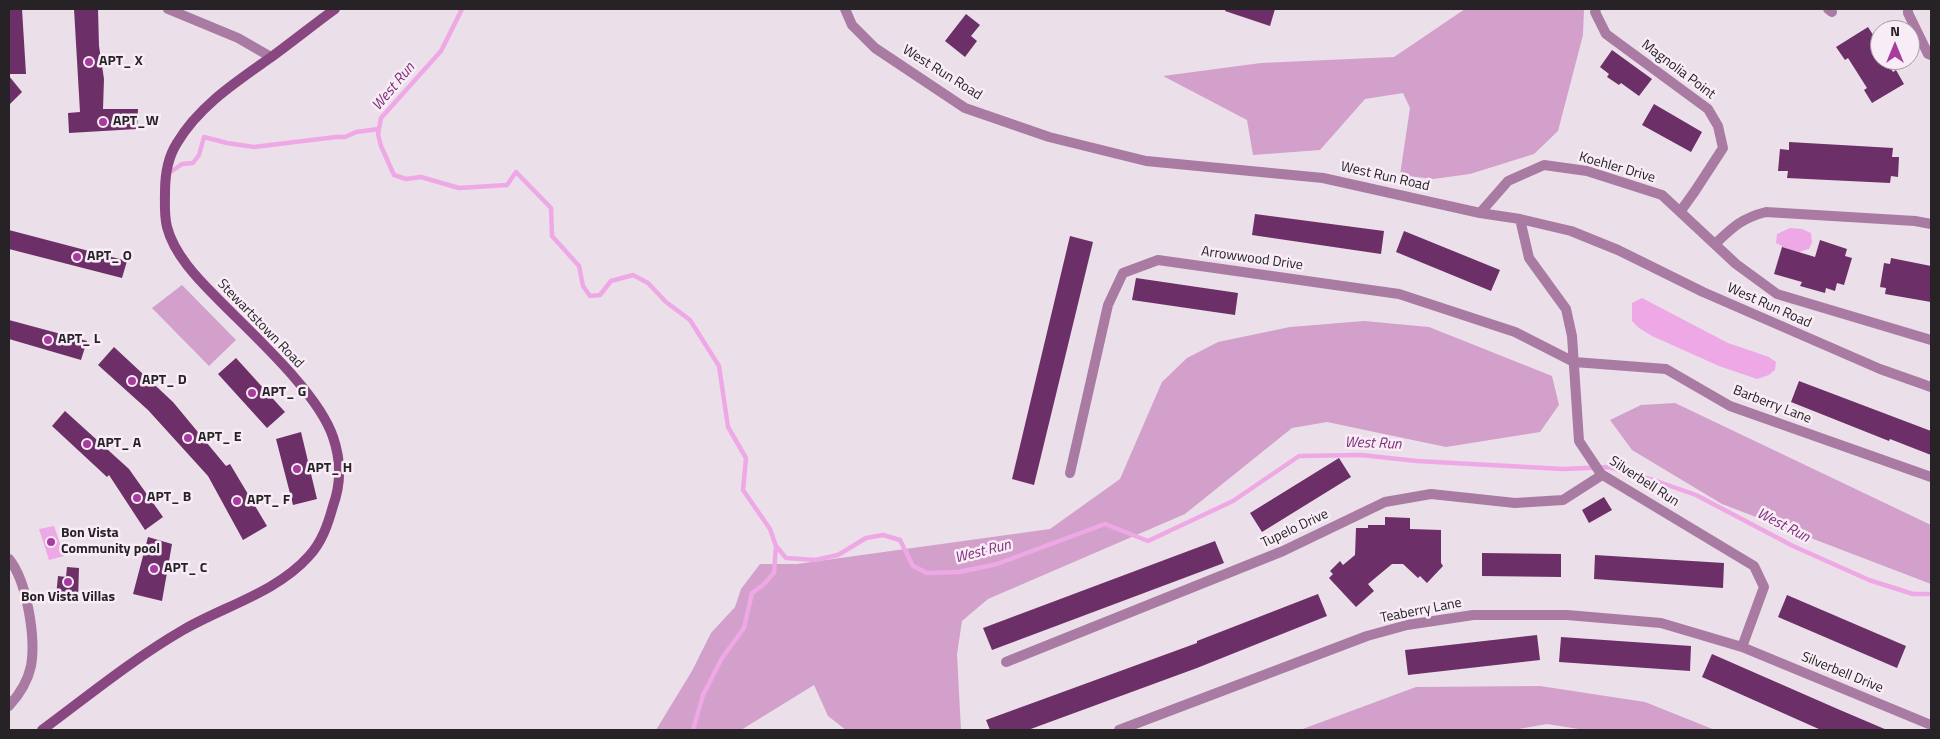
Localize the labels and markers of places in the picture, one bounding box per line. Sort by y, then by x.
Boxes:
place label: APT_ X [99,54,143,70]
marker: APT_ X [83,56,95,68]
place label: APT_W [113,114,159,130]
marker: APT_W [97,116,109,128]
place label: APT_ O [87,249,132,265]
marker: APT_ O [71,251,83,263]
place label: APT_ L [58,332,100,348]
marker: APT_ L [42,334,54,346]
place label: APT_ D [142,373,187,389]
marker: APT_ D [126,375,138,387]
place label: APT_ G [262,385,306,401]
marker: APT_ G [246,387,258,399]
place label: APT_ E [198,430,242,446]
marker: APT_ E [182,432,194,444]
place label: APT_ A [97,436,141,452]
marker: APT_ A [81,438,93,450]
place label: APT_ H [307,461,352,477]
marker: APT_ H [291,463,303,475]
place label: APT_ B [147,490,191,506]
marker: APT_ B [131,492,143,504]
place label: APT_ F [247,493,290,509]
marker: APT_ F [231,495,243,507]
place label: Bon Vista Community pool [61,526,160,558]
marker: Bon Vista Community pool [45,536,57,548]
place label: APT_ C [164,561,207,577]
marker: APT_ C [148,563,160,575]
marker: Bon Vista Villas [62,576,74,588]
place label: Bon Vista Villas [21,590,115,606]

